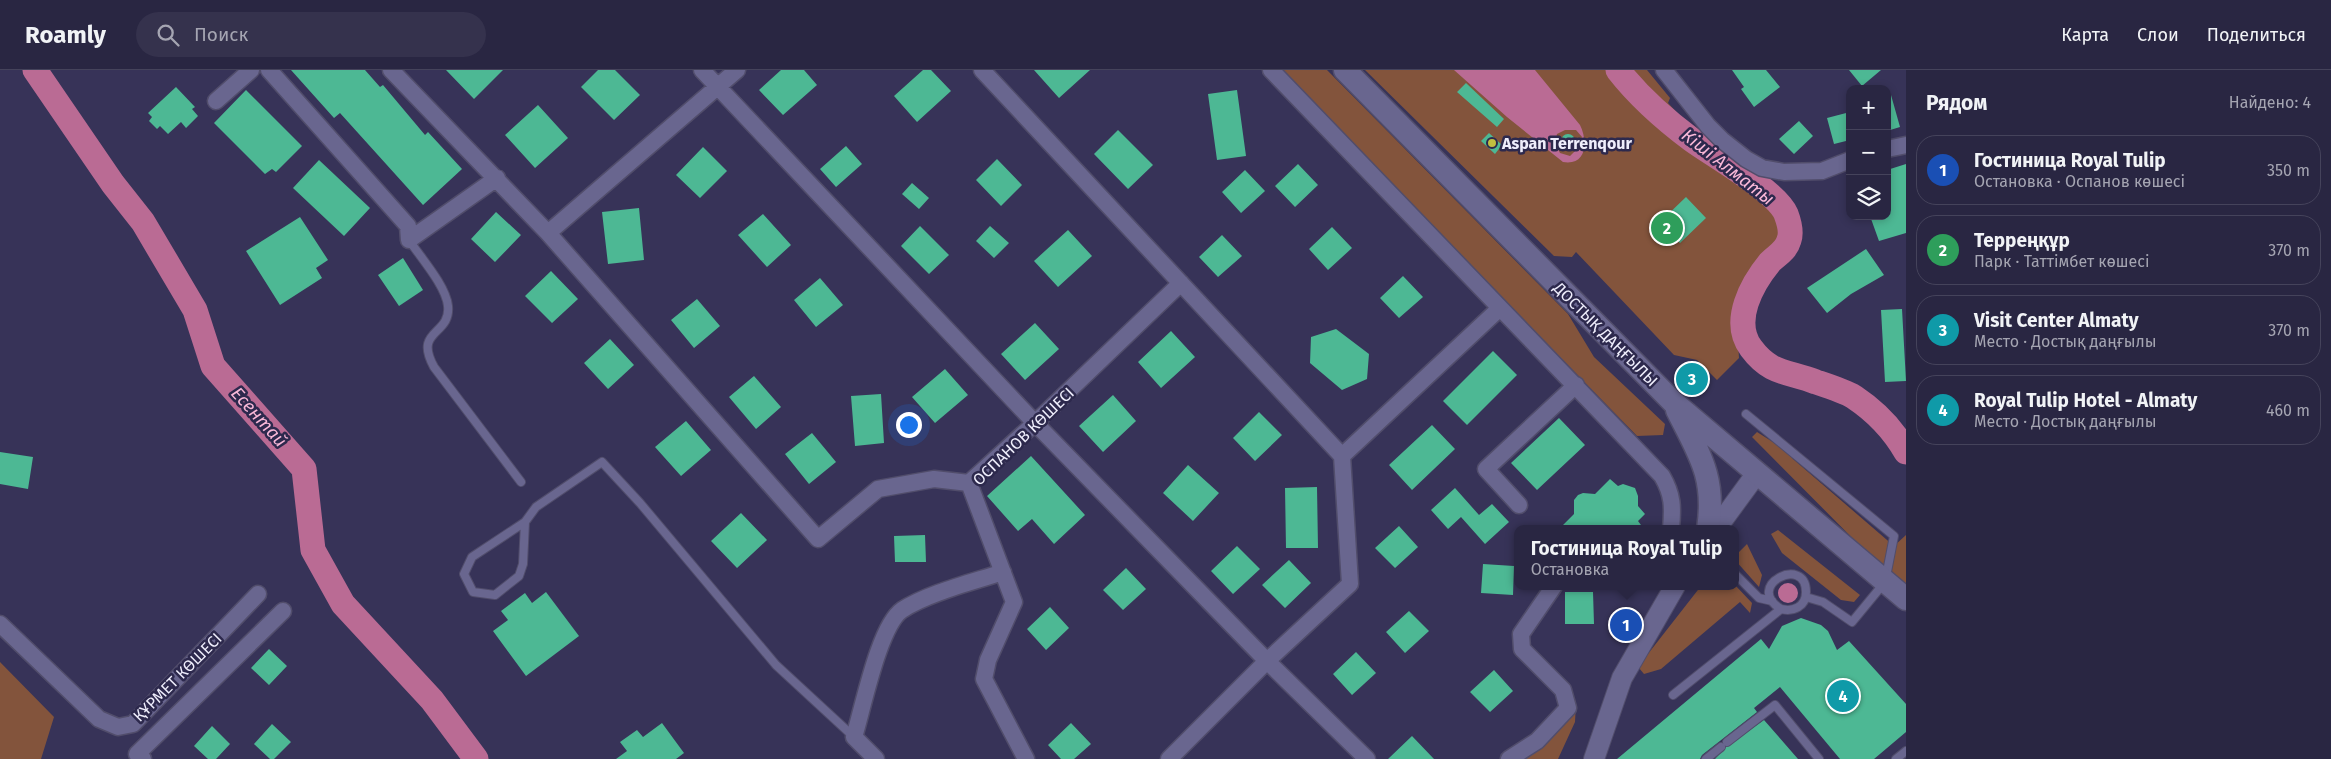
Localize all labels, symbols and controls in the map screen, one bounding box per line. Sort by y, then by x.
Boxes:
search box [136,12,486,57]
text: Roamly [25,21,106,49]
icon: search [154,21,182,49]
text: Поиск [194,23,248,46]
text: Карта [2061,24,2109,46]
text: Слои [2137,24,2179,46]
text: Поделиться [2207,24,2306,46]
map controls [1846,85,1891,220]
button: + [1846,85,1891,130]
text: Рядом [1926,90,1987,116]
text: Найдено: 4 [2229,93,2311,112]
water label: Кіші Алматы [1677,124,1779,210]
button: − [1846,130,1891,175]
place label: Aspan Terrenqour [1501,134,1632,153]
marker: Aspan Terrenqour [1486,137,1498,149]
text: Гостиница Royal Tulip [1974,149,2166,172]
text: 1 [1939,161,1947,180]
text: 350 m [2267,161,2310,180]
text: Остановка · Оспанов көшесі [1974,172,2185,191]
button: layers [1846,175,1891,220]
pin: 2 [1651,209,1683,247]
text: Терреңқұр [1974,229,2070,252]
text: 2 [1939,241,1947,260]
text: 370 m [2268,241,2310,260]
text: Парк · Таттімбет көшесі [1974,252,2150,271]
street label: ДОСТЫҚ ДАҢҒЫЛЫ [1549,278,1662,390]
text: Visit Center Almaty [1974,309,2139,332]
text: 3 [1939,321,1947,340]
text: 370 m [2268,321,2310,340]
text: Место · Достық даңғылы [1974,332,2156,351]
pin: 3 [1676,360,1708,398]
water label: Есентай [226,382,292,452]
street label: ОСПАНОВ КӨШЕСІ [969,383,1078,489]
text: Royal Tulip Hotel - Almaty [1974,389,2197,412]
text: 4 [1938,401,1948,420]
text: 460 m [2266,401,2310,420]
your location [896,412,922,438]
text: Место · Достық даңғылы [1974,412,2156,431]
popup [1514,525,1739,590]
text: Гостиница Royal Tulip [1531,537,1722,560]
text: Остановка [1531,560,1609,579]
pin: 1 [1610,606,1642,644]
street label: ҚҰРМЕТ КӨШЕСІ [129,629,226,726]
pin: 4 [1827,677,1859,715]

